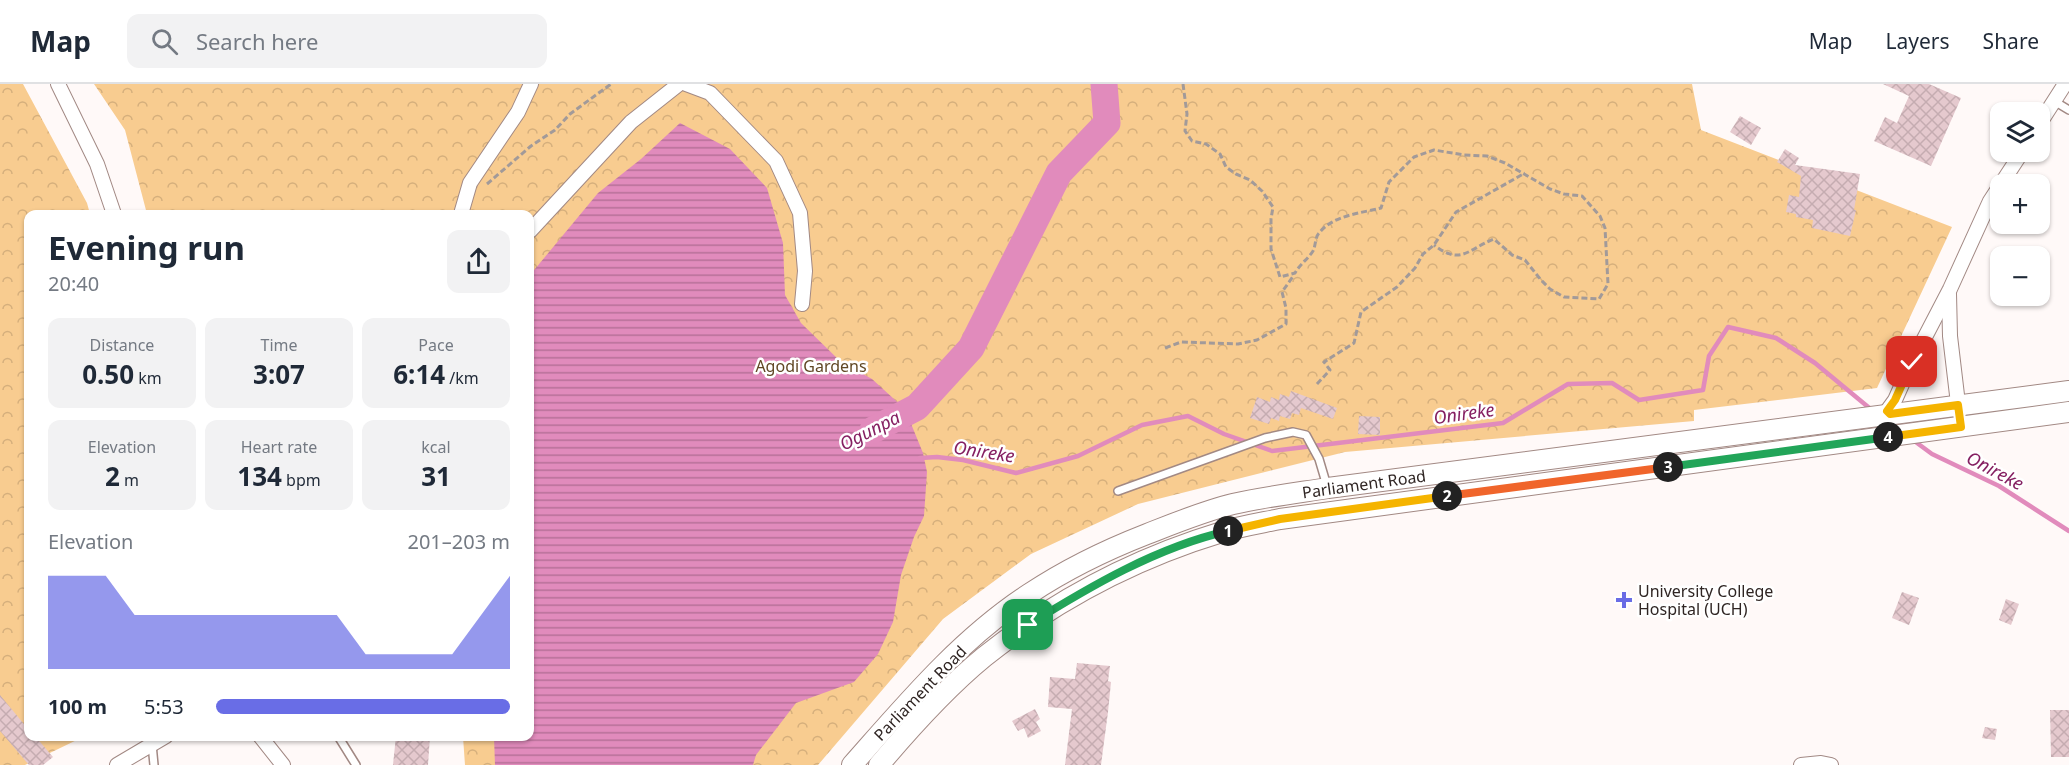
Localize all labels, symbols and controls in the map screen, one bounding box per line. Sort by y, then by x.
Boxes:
search box [127,14,547,68]
text: Map [30,22,91,60]
icon: search [148,25,181,58]
text: Search here [196,26,318,56]
text: Map [1809,27,1853,55]
text: Layers [1886,27,1950,55]
text: Share [1983,27,2039,55]
map controls [1990,102,2050,306]
button: layers [1990,102,2050,162]
button: + [1990,174,2050,234]
text: Evening run [48,225,245,270]
button: share [447,230,510,293]
button: − [1990,246,2050,306]
text: 20:40 [48,270,99,297]
text: Distance [90,334,154,356]
text: Time [260,334,298,356]
text: Pace [418,334,454,356]
pin [1886,336,1937,387]
icon: check [1895,345,1928,378]
park label: Agodi Gardens [755,355,867,377]
text: 0.50 [82,356,134,392]
text: 3:07 [253,356,305,392]
text: 6:14 [393,356,445,392]
text: km [134,367,162,389]
text: /km [445,367,479,389]
water label: Onireke [1432,397,1496,429]
water label: Ogunpa [835,405,904,456]
pin: 4 [1873,422,1903,452]
text: 4 [1883,426,1893,448]
water label: Onireke [952,434,1016,468]
text: Elevation [88,436,156,458]
text: Heart rate [241,436,317,458]
text: kcal [421,436,451,458]
water label: Onireke [1963,445,2028,495]
pin: 3 [1653,452,1683,482]
text: 3 [1663,456,1673,478]
text: 2 [105,458,120,494]
text: 134 [237,458,282,494]
text: 31 [421,458,451,494]
street label: Parliament Road [1301,464,1427,504]
text: m [120,469,139,491]
text: bpm [282,469,321,491]
pin: 2 [1432,481,1462,511]
text: 2 [1442,485,1452,507]
pin: 1 [1213,516,1243,546]
text: 1 [1223,520,1233,542]
text: Elevation [48,528,133,555]
text: 201–203 m [407,528,510,555]
place label: University College Hospital (UCH) [1638,580,1773,620]
marker: University College Hospital (UCH) [1615,591,1633,609]
pin [1002,599,1053,650]
icon: arrive [1011,608,1044,641]
street label: Parliament Road [869,640,971,746]
text: 100 m [48,693,107,720]
text: 5:53 [144,693,184,720]

